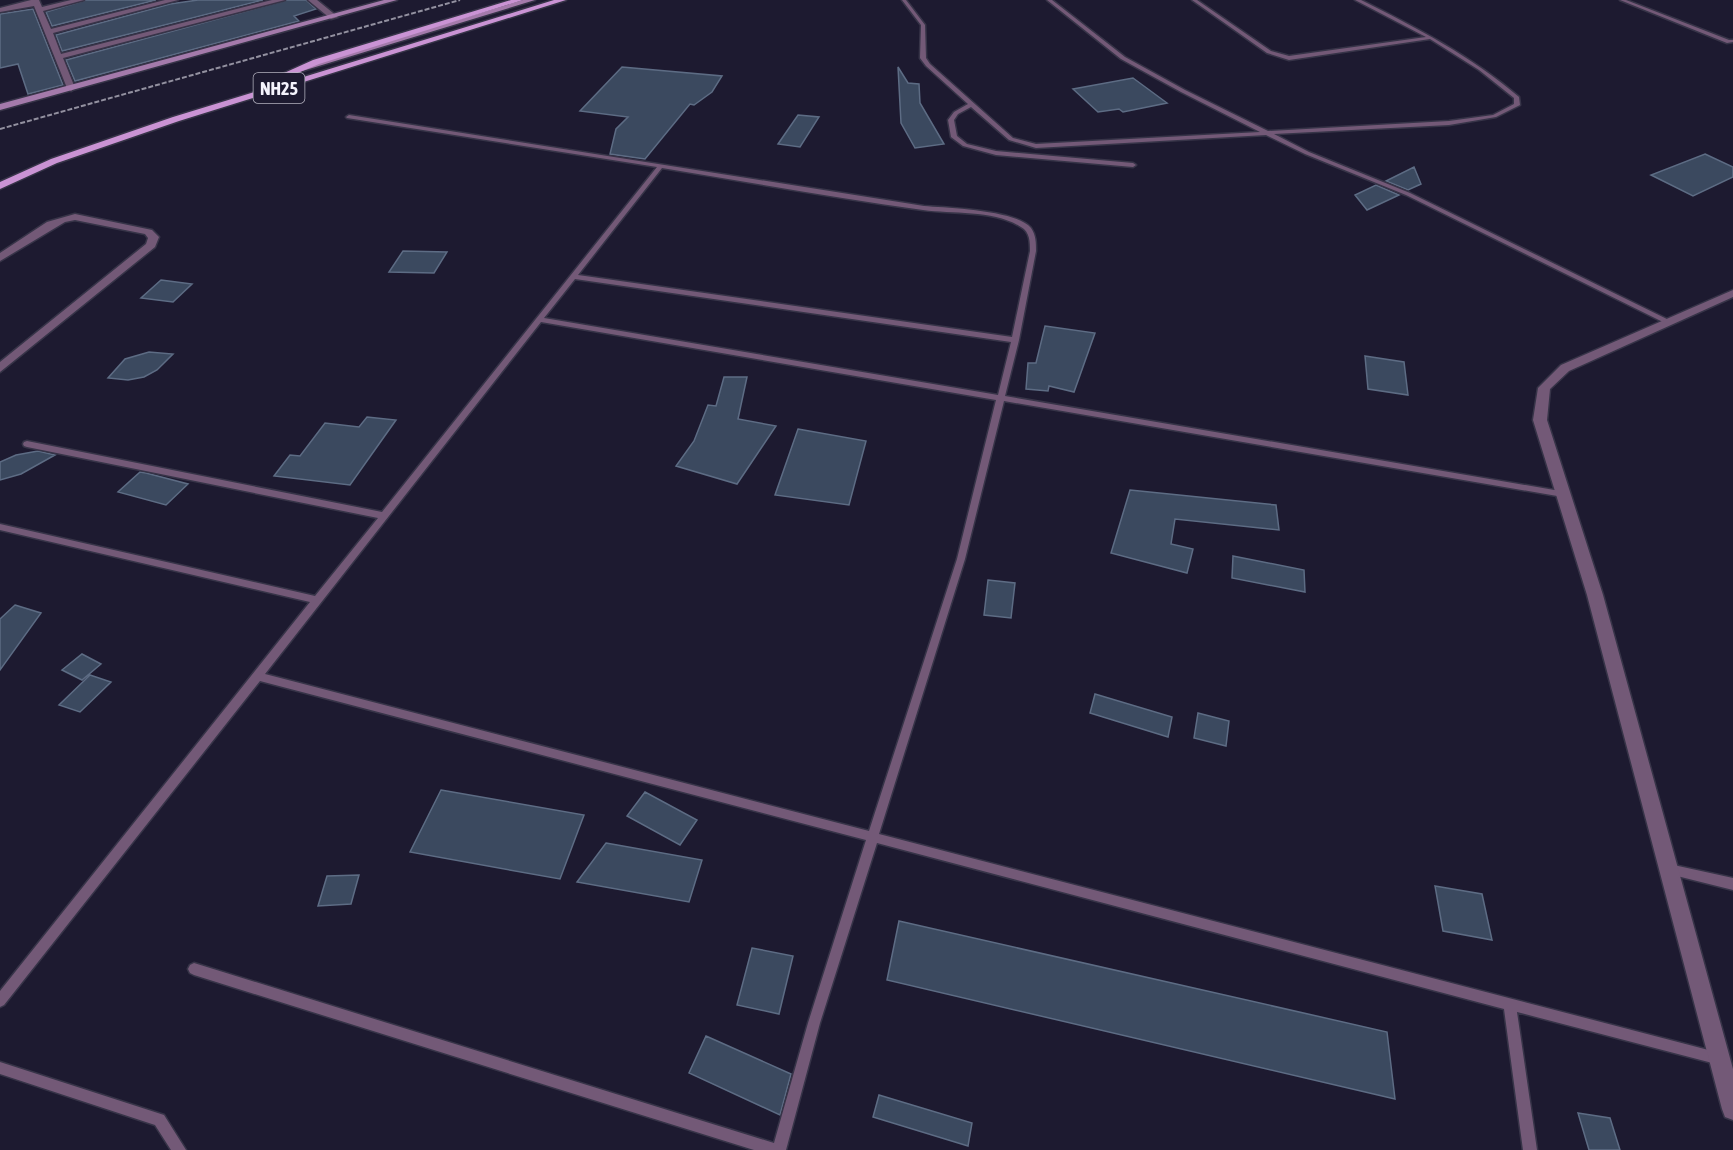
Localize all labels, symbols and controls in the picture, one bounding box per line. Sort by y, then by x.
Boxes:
road number: NH25 [254,73,304,103]

